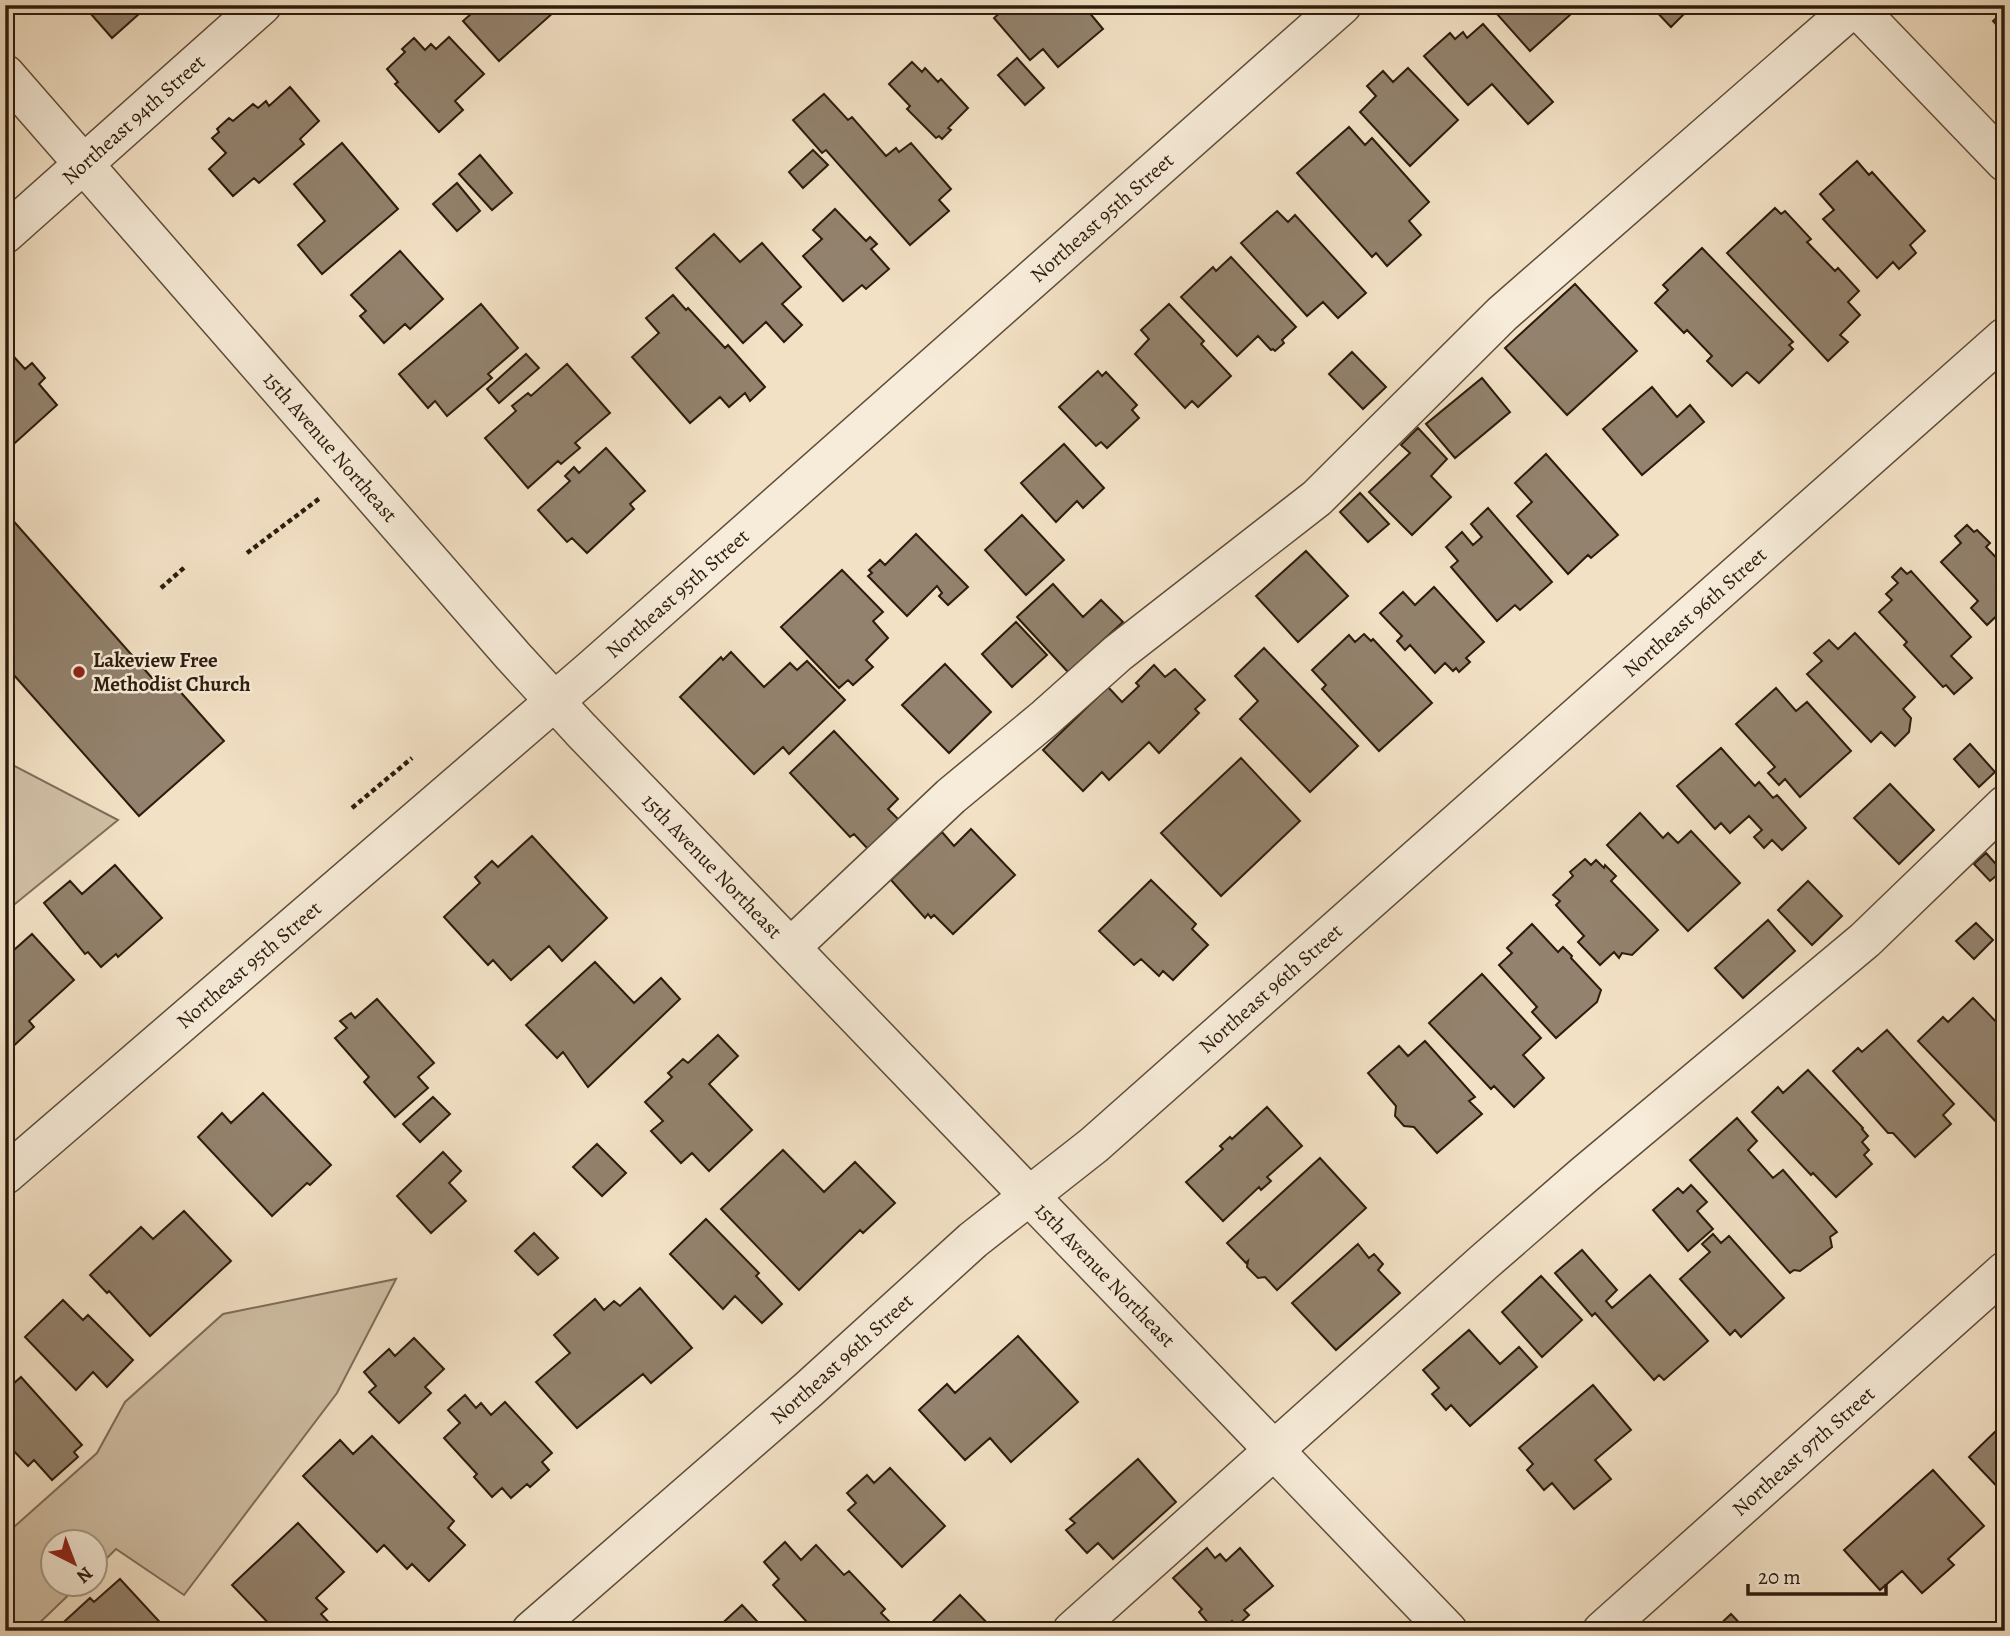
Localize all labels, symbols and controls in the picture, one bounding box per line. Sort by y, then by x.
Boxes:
street label: Northeast 94th Street [56,48,211,191]
street label: Northeast 95th Street [1024,146,1180,289]
street label: 15th Avenue Northeast [257,366,404,528]
street label: Northeast 95th Street [600,522,755,664]
street label: Northeast 96th Street [1617,541,1773,683]
place label: Lakeview Free Methodist Church [93,646,251,698]
marker: Lakeview Free Methodist Church [71,664,87,680]
street label: 15th Avenue Northeast [636,788,788,945]
street label: Northeast 95th Street [171,894,327,1035]
street label: Northeast 96th Street [1193,917,1349,1060]
street label: 15th Avenue Northeast [1029,1196,1182,1353]
street label: Northeast 96th Street [764,1287,919,1431]
street label: Northeast 97th Street [1726,1380,1881,1522]
north arrow [38,1528,108,1598]
scale bar [1748,1552,1886,1596]
text: N [71,1561,99,1589]
text: 20 m [1758,1563,1801,1591]

